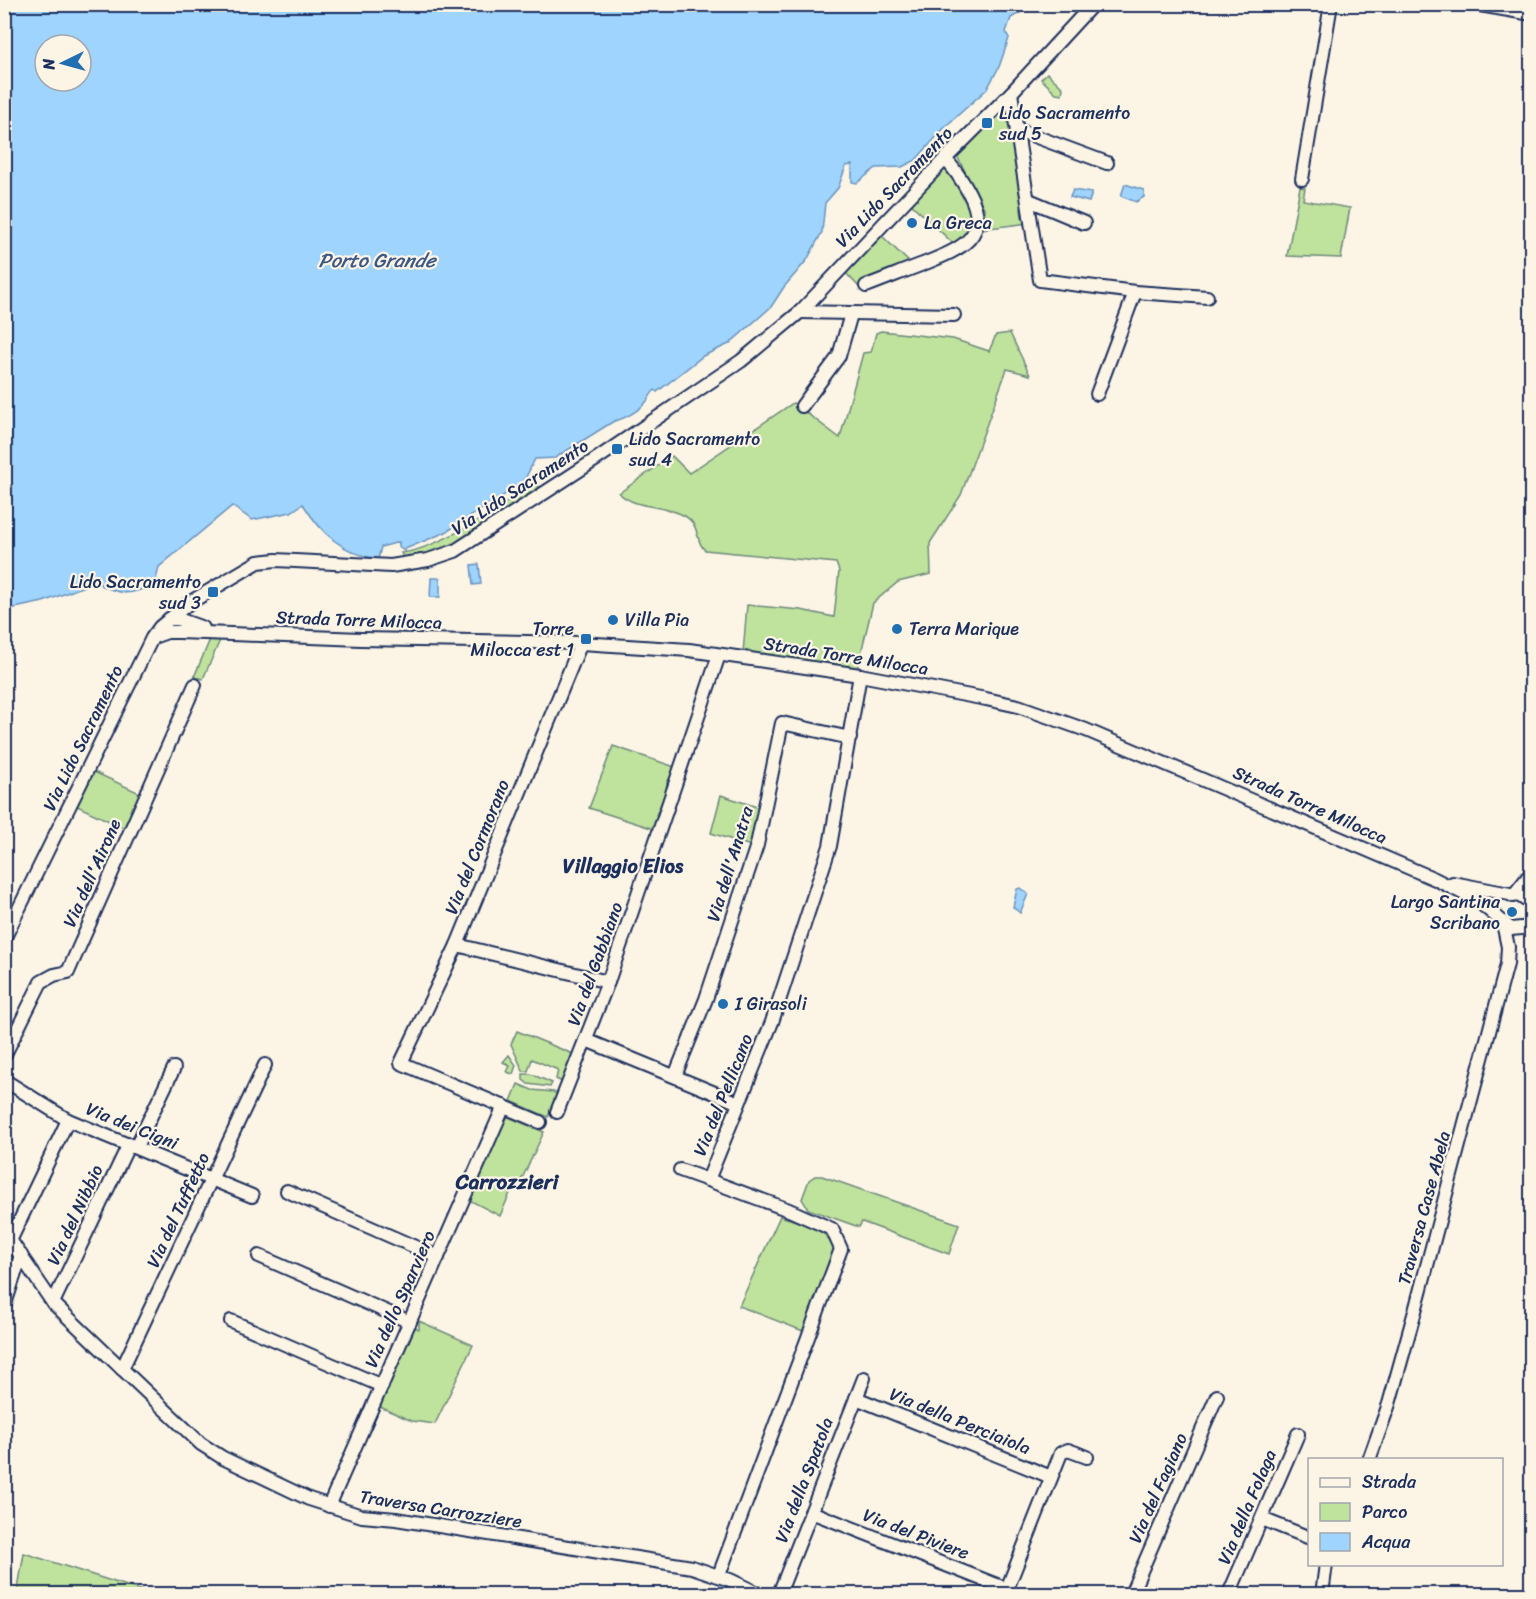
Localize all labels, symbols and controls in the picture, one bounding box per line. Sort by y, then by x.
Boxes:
north arrow [33,33,93,93]
text: N [34,57,64,72]
place label: Lido Sacramento sud 5 [998,97,1130,150]
marker: Lido Sacramento sud 5 [980,116,994,130]
street label: Via Lido Sacramento [827,119,961,255]
place label: La Greca [924,207,992,239]
marker: La Greca [905,216,919,230]
water label: Porto Grande [319,243,437,278]
place label: Lido Sacramento sud 4 [628,423,760,476]
street label: Via Lido Sacramento [445,430,595,544]
marker: Lido Sacramento sud 4 [610,442,624,456]
place label: Lido Sacramento sud 3 [70,566,201,619]
marker: Lido Sacramento sud 3 [206,585,220,599]
street label: Strada Torre Milocca [275,601,443,639]
place label: Villa Pia [625,604,689,636]
place label: Torre Milocca est 1 [471,613,574,666]
marker: Villa Pia [606,613,620,627]
place label: Terra Marique [909,613,1019,645]
marker: Terra Marique [890,622,904,636]
street label: Strada Torre Milocca [761,627,931,685]
marker: Torre Milocca est 1 [579,632,593,646]
street label: Via Lido Sacramento [34,659,132,817]
street label: Strada Torre Milocca [1228,757,1392,853]
street label: Via del Cormorano [435,775,519,919]
street label: Via dell'Anatra [697,801,763,926]
street label: Via dell'Airone [54,813,130,933]
district label: Villaggio Elios [563,849,684,884]
place label: Largo Santina Scribano [1391,886,1501,939]
street label: Via del Gabbiano [558,897,632,1031]
marker: Largo Santina Scribano [1505,905,1519,919]
place label: I Girasoli [734,988,808,1020]
marker: I Girasoli [716,997,730,1011]
street label: Via del Pellicano [684,1029,762,1161]
street label: Via dei Cigni [81,1093,184,1159]
street label: Traversa Case Abela [1388,1127,1460,1289]
street label: Via del Tuffetto [137,1147,219,1273]
street label: Via del Nibbio [38,1159,112,1271]
district label: Carrozzieri [455,1163,559,1201]
street label: Via dello Sparviero [355,1225,445,1373]
street label: Via della Perciaiola [884,1378,1036,1464]
street label: Via della Spatola [765,1413,843,1547]
street label: Via del Fagiano [1119,1428,1197,1548]
street label: Via della Folaga [1208,1444,1286,1570]
legend [1308,1458,1503,1566]
text: Strada [1362,1466,1417,1498]
street label: Traversa Carrozziere [358,1480,524,1538]
text: Parco [1362,1496,1407,1528]
street label: Via del Piviere [858,1499,974,1569]
text: Acqua [1361,1526,1411,1558]

